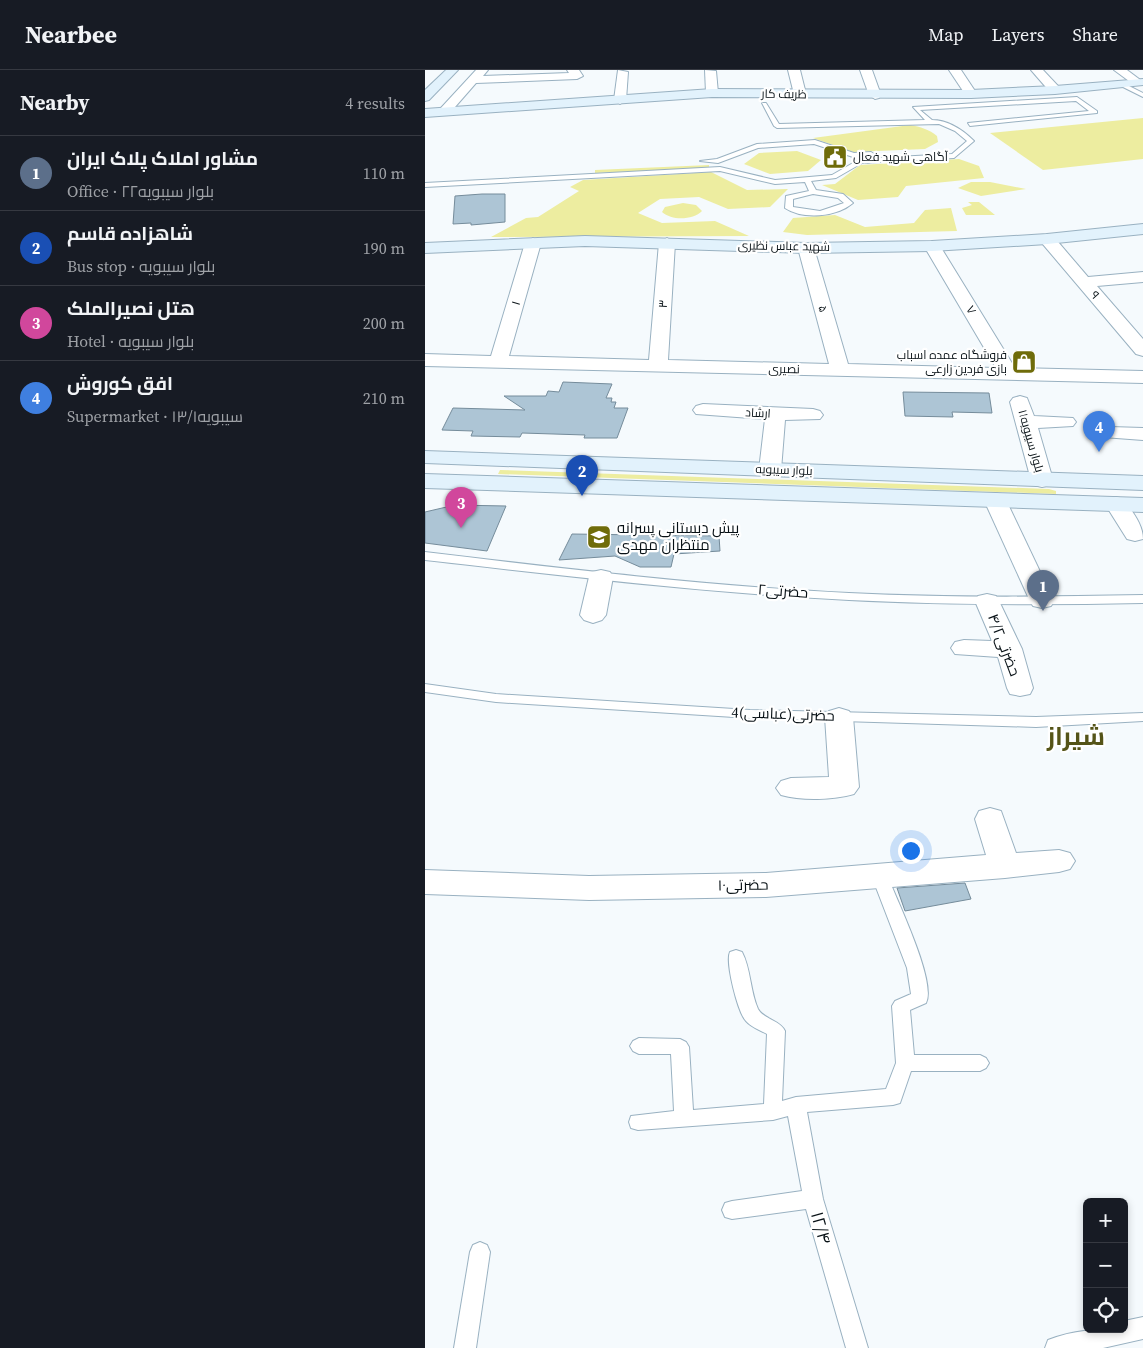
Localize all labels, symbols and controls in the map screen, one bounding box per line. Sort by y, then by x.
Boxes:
text: Nearbee [25,18,117,51]
text: Map [928,22,963,47]
text: Layers [991,22,1044,47]
text: Share [1072,22,1118,47]
street label: ظریف کار [760,86,807,102]
text: Nearby [20,88,90,117]
text: 4 results [345,92,405,114]
public building icon: آگاهی شهید فعال [822,144,848,170]
text: مشاور املاک پلاک ایران [67,145,258,171]
place label: آگاهی شهید فعال [853,149,949,165]
text: 1 [32,162,40,184]
text: 110 m [363,162,405,184]
text: Office · بلوار سیبویه۲۲ [67,180,214,202]
text: شاهزاده قاسم [67,220,193,246]
text: 2 [32,237,40,259]
text: 190 m [363,237,405,259]
street label: شهید عباس نظیری [738,237,830,255]
text: Bus stop · بلوار سیبویه [67,255,215,277]
street label: ۹ [1087,287,1103,303]
text: هتل نصیرالملک [67,295,195,321]
street label: ۱ [508,299,524,307]
street label: ۳ [655,299,671,309]
street label: ۷ [962,303,980,318]
street label: ۵ [814,304,832,314]
text: 3 [32,312,40,334]
text: 200 m [363,312,405,334]
text: Hotel · بلوار سیبویه [67,330,194,352]
place label: فروشگاه عمده اسباب بازی فردین زارعی [897,347,1007,377]
shop icon: فروشگاه عمده اسباب بازی فردین زارعی [1011,349,1037,375]
street label: نصیری [768,361,800,377]
text: افق کوروش [67,370,173,396]
text: 4 [32,387,40,409]
text: 210 m [363,387,405,409]
street label: ارشاد [745,404,771,422]
text: Supermarket · سیبویه۱۳/۱ [67,405,243,427]
street label: بلوار سیبویه۱۱ [1014,408,1048,474]
pin: 4 [1083,411,1115,452]
pin: 2 [566,455,598,496]
street label: بلوار سیبویه [755,461,813,479]
pin: 3 [445,487,477,528]
place label: پیش دبستانی پسرانه منتظران مهدی [617,517,739,555]
school or university icon: پیش دبستانی پسرانه منتظران مهدی [586,524,612,550]
pin: 1 [1027,570,1059,611]
street label: حضرتی۲ [757,578,809,603]
street label: حضرتی۴/۲ [983,611,1026,679]
street label: 4حضرتی(عباسی) [731,701,835,726]
district label: شیراز [1046,719,1105,753]
your location [898,838,924,864]
street label: حضرتی۱۰ [717,874,769,895]
map controls [1083,1198,1128,1333]
button: + [1083,1198,1128,1243]
street label: ۱۲/۴ [805,1209,838,1247]
button: − [1083,1243,1128,1288]
button: locate [1083,1288,1128,1333]

